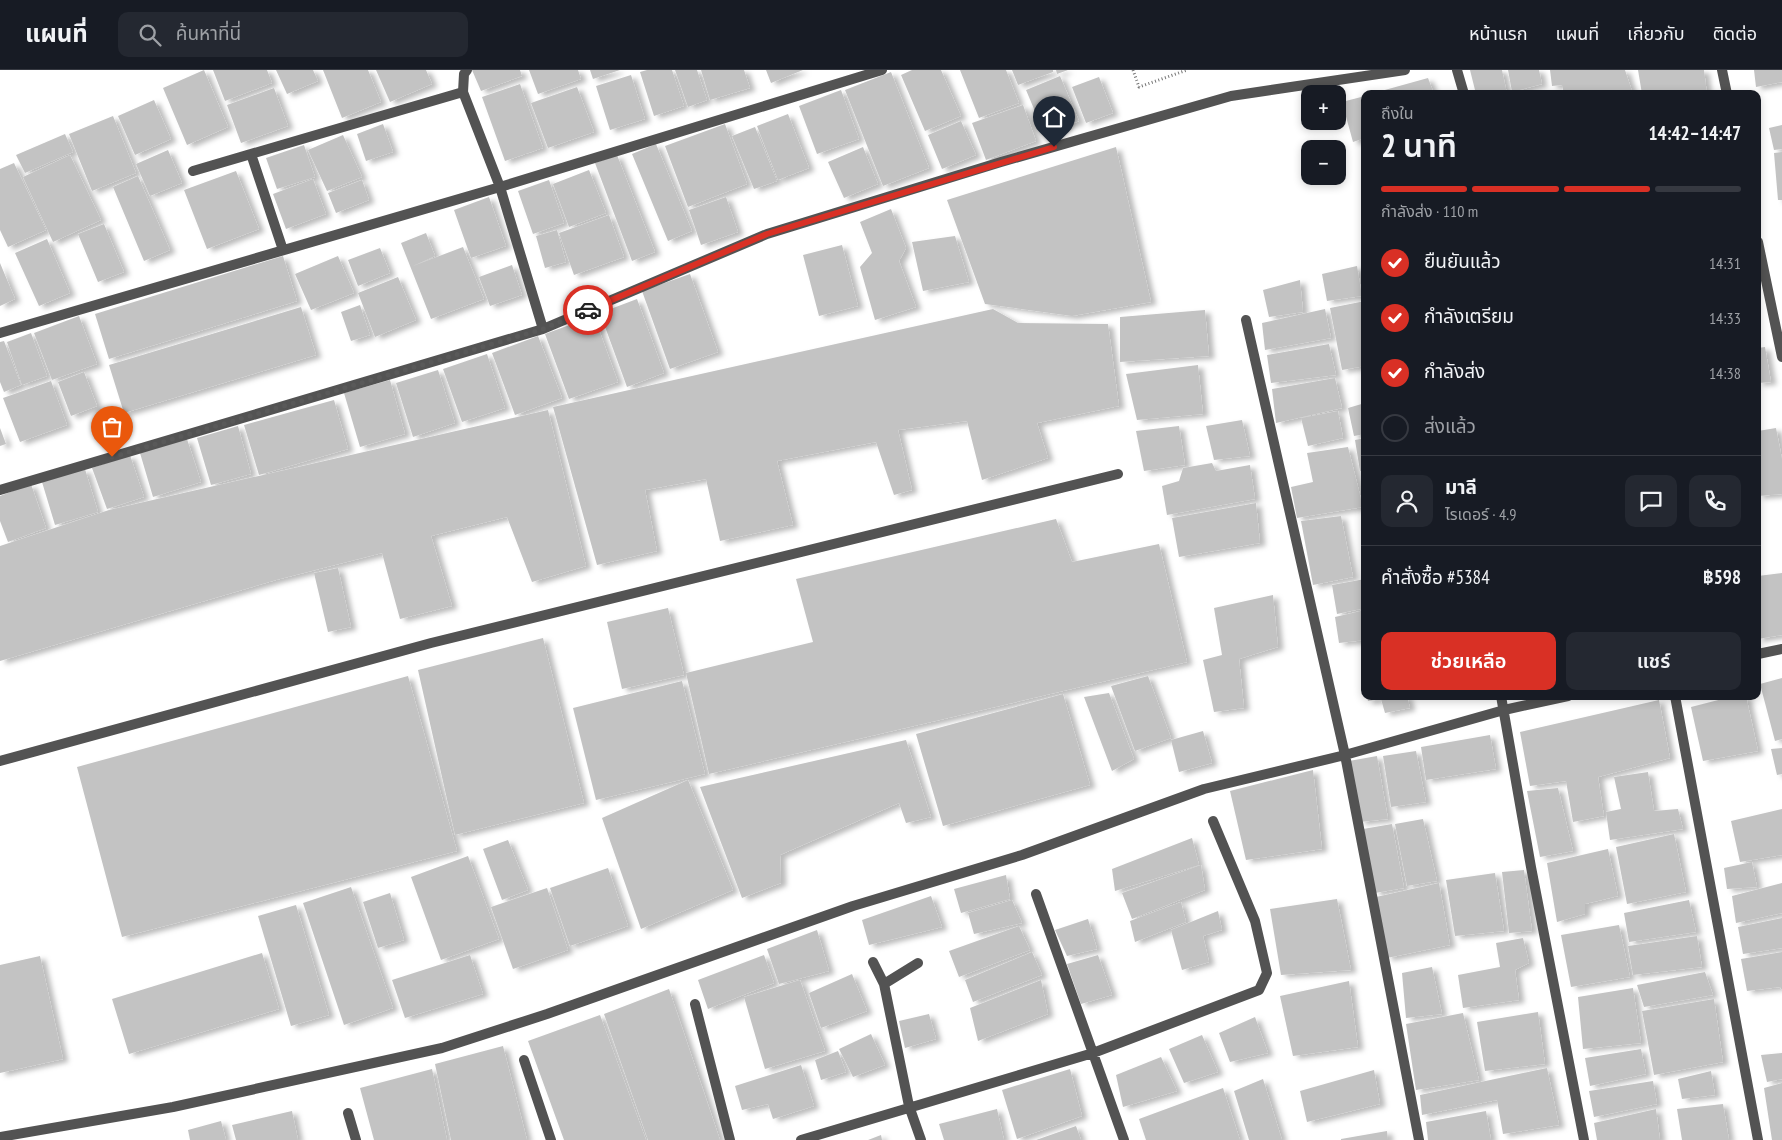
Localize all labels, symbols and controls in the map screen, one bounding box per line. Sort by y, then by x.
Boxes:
search box [118,12,468,57]
text: แผนที่ [25,18,88,49]
icon: search [136,21,164,49]
text: ค้นหาที่นี่ [176,21,241,45]
text: หน้าแรก [1469,22,1527,45]
text: แผนที่ [1555,22,1599,45]
text: เกี่ยวกับ [1627,22,1685,45]
text: ติดต่อ [1713,22,1757,45]
map controls [1301,85,1346,185]
button: + [1301,85,1346,130]
pin [1033,96,1075,147]
icon: home [1040,103,1068,131]
text: ถึงใน [1381,103,1414,123]
text: 14:42–14:47 [1648,121,1741,145]
text: 2 นาที [1381,124,1457,166]
button: − [1301,140,1346,185]
text: กำลังส่ง · 110 m [1381,201,1478,221]
icon: check [1381,249,1409,277]
text: ยืนยันแล้ว [1424,249,1501,273]
text: 14:31 [1709,253,1741,273]
courier [563,285,613,335]
icon: car [574,296,602,324]
icon: check [1381,304,1409,332]
text: กำลังเตรียม [1424,304,1514,328]
text: 14:33 [1709,308,1741,328]
icon: check [1381,359,1409,387]
text: กำลังส่ง [1424,359,1485,383]
text: 14:38 [1709,363,1741,383]
pin [91,406,133,457]
icon: bag [98,413,126,441]
text: ส่งแล้ว [1424,414,1476,438]
button: person [1381,475,1433,527]
text: มาลี [1445,475,1477,499]
button: chat [1625,475,1677,527]
button: phone [1689,475,1741,527]
text: ไรเดอร์ · 4.9 [1445,504,1516,524]
text: คำสั่งซื้อ #5384 [1381,565,1490,589]
text: ฿598 [1703,565,1741,589]
button: ช่วยเหลือ [1381,632,1556,690]
button: แชร์ [1566,632,1741,690]

